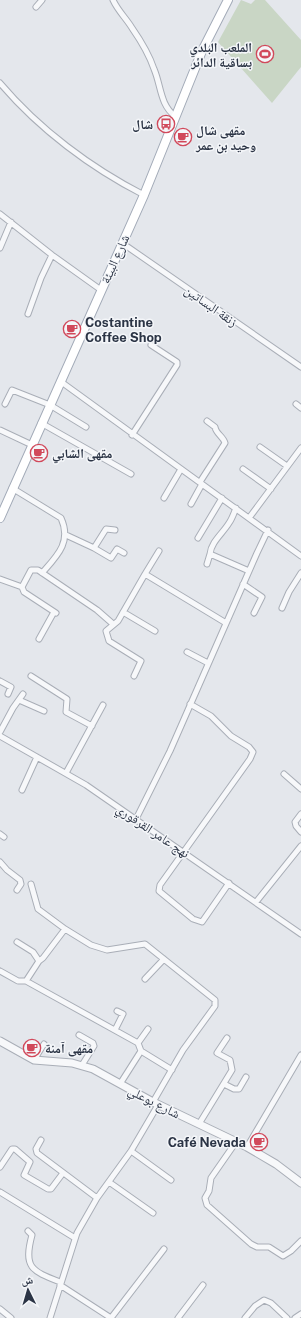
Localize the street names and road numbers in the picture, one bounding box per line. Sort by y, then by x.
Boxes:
street label: شارع البيئة [98,232,134,287]
street label: زنقة البساتين [181,282,240,330]
street label: نهج عامر القرقوري [112,801,193,864]
street label: شارع بوعلي [124,1083,182,1124]

